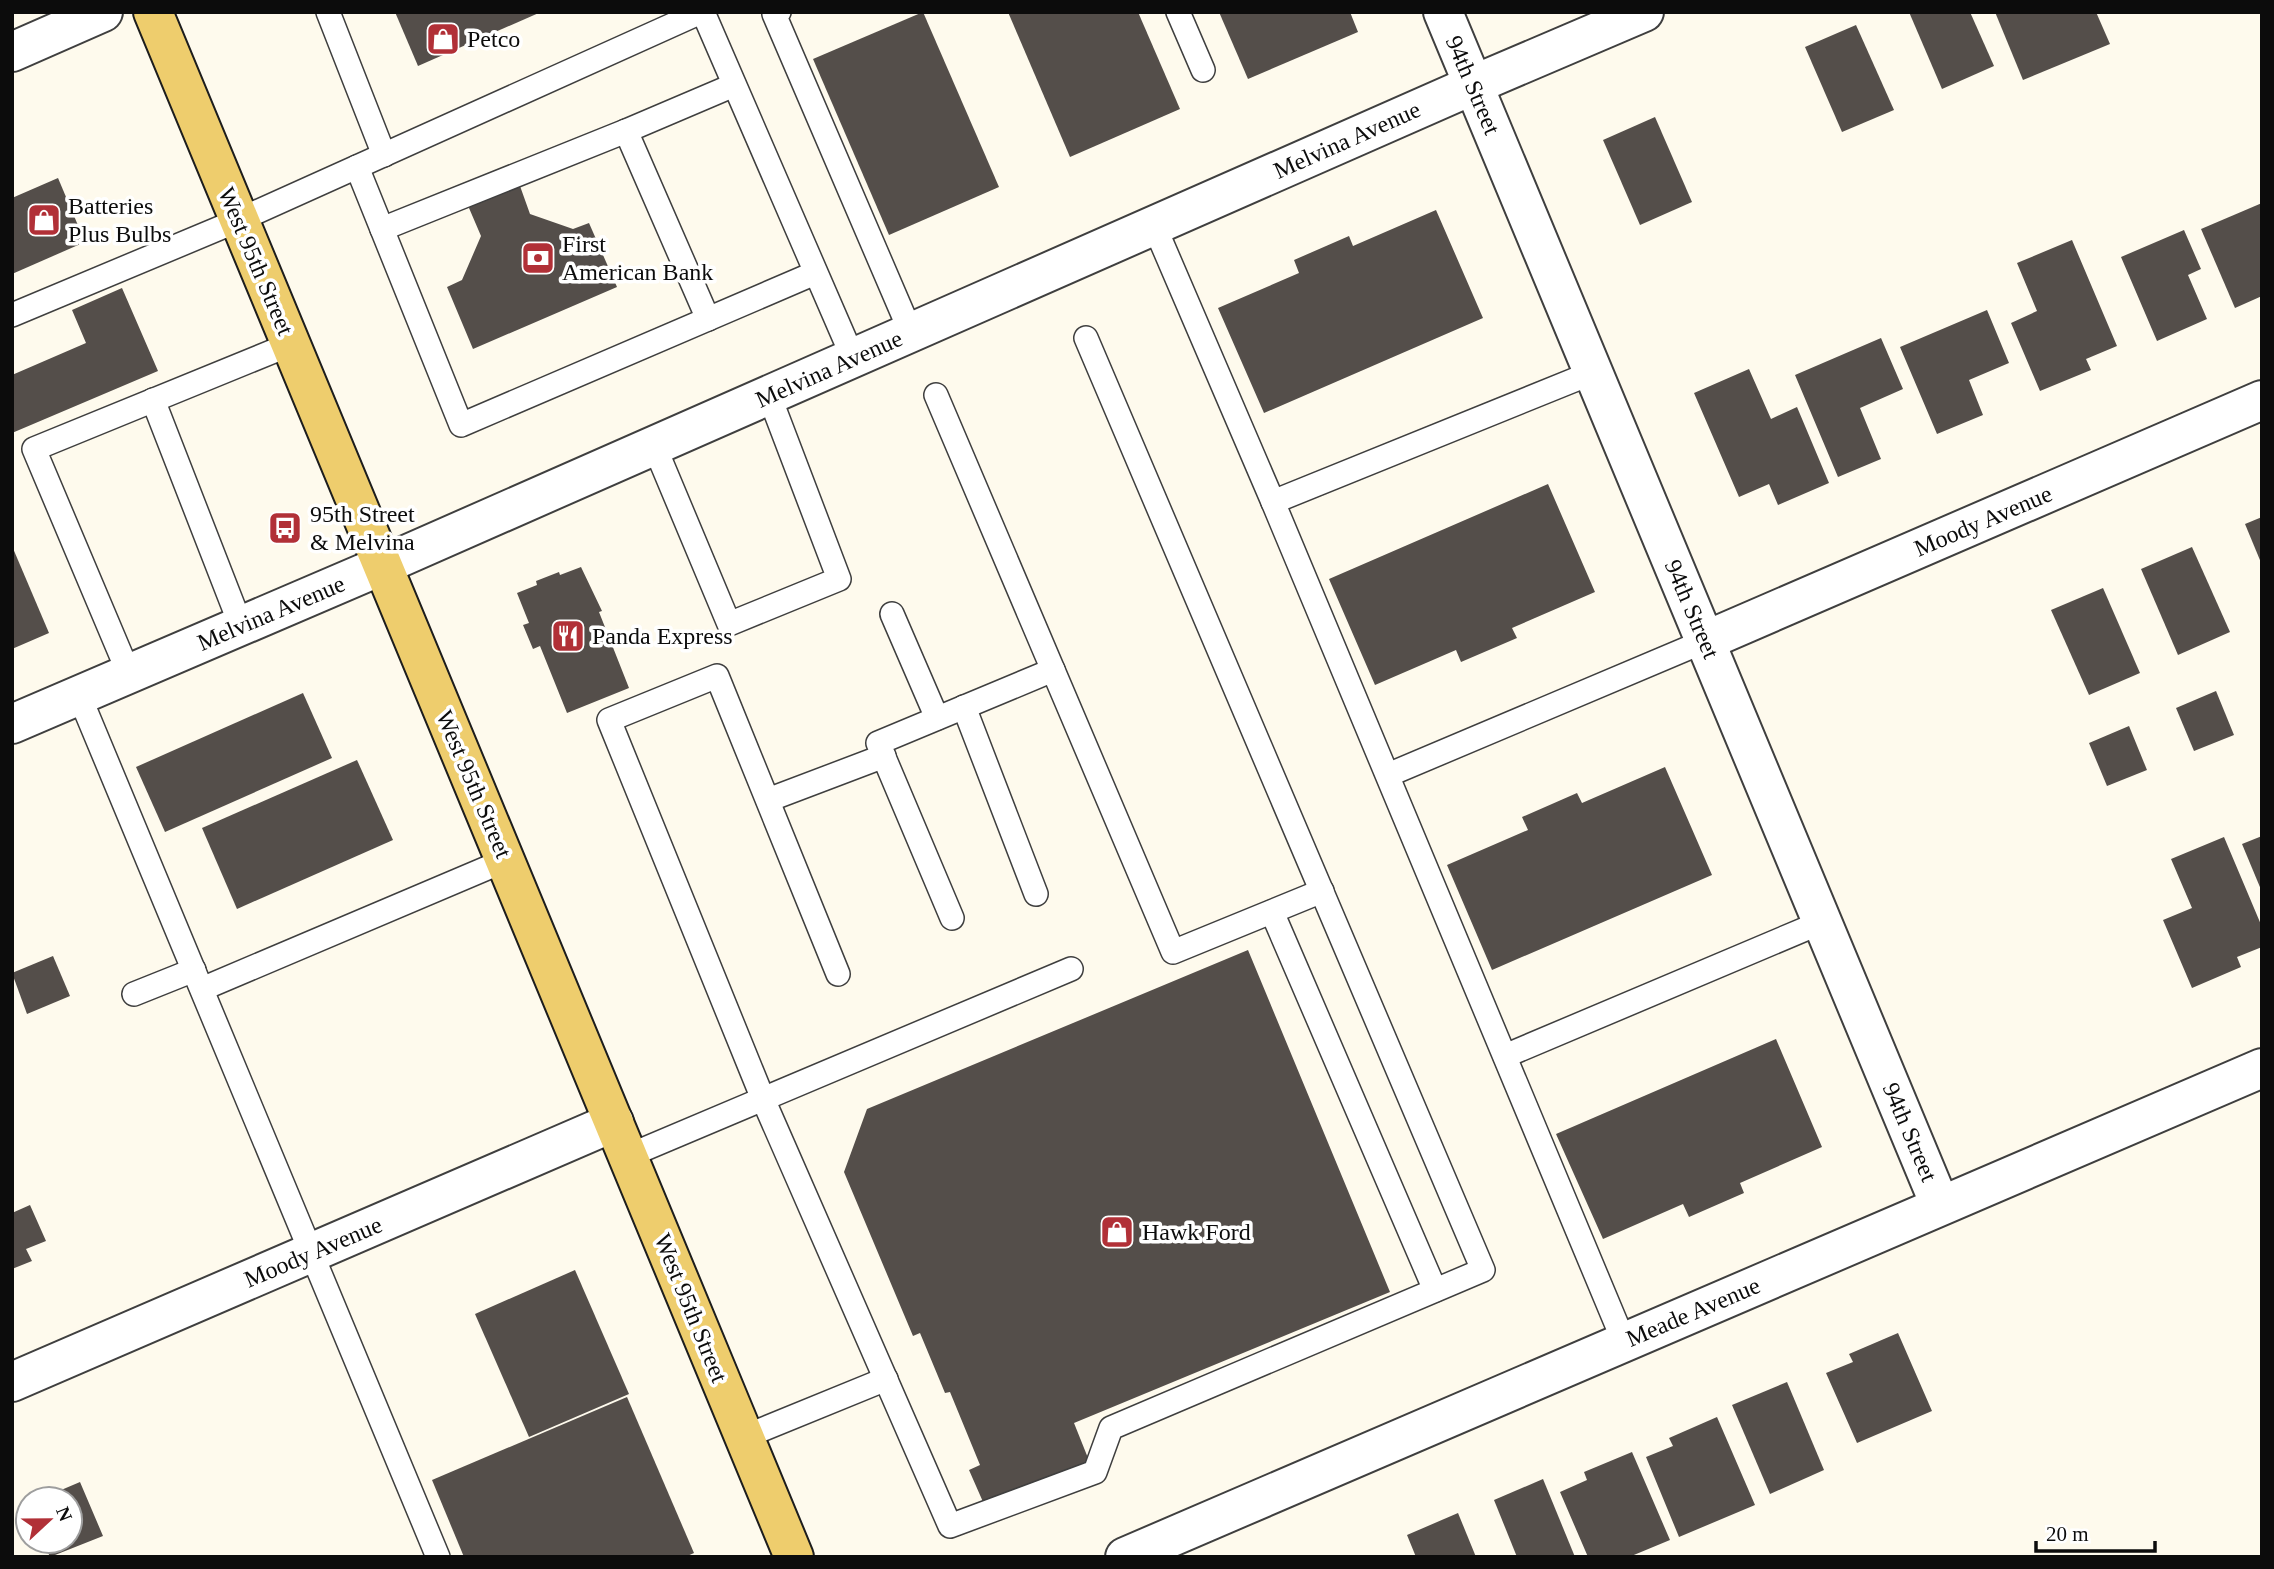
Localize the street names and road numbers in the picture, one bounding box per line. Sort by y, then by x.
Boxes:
street label: 94th Street [1441,32,1506,139]
street label: Melvina Avenue [1270,96,1424,184]
street label: West 95th Street [213,183,299,339]
street label: Melvina Avenue [752,325,906,413]
street label: Moody Avenue [1910,480,2056,562]
street label: 94th Street [1660,556,1725,663]
street label: Melvina Avenue [193,570,349,656]
street label: West 95th Street [431,706,517,862]
street label: 94th Street [1878,1079,1943,1186]
street label: Moody Avenue [240,1211,386,1293]
street label: West 95th Street [649,1230,733,1386]
street label: Meade Avenue [1622,1272,1764,1352]

